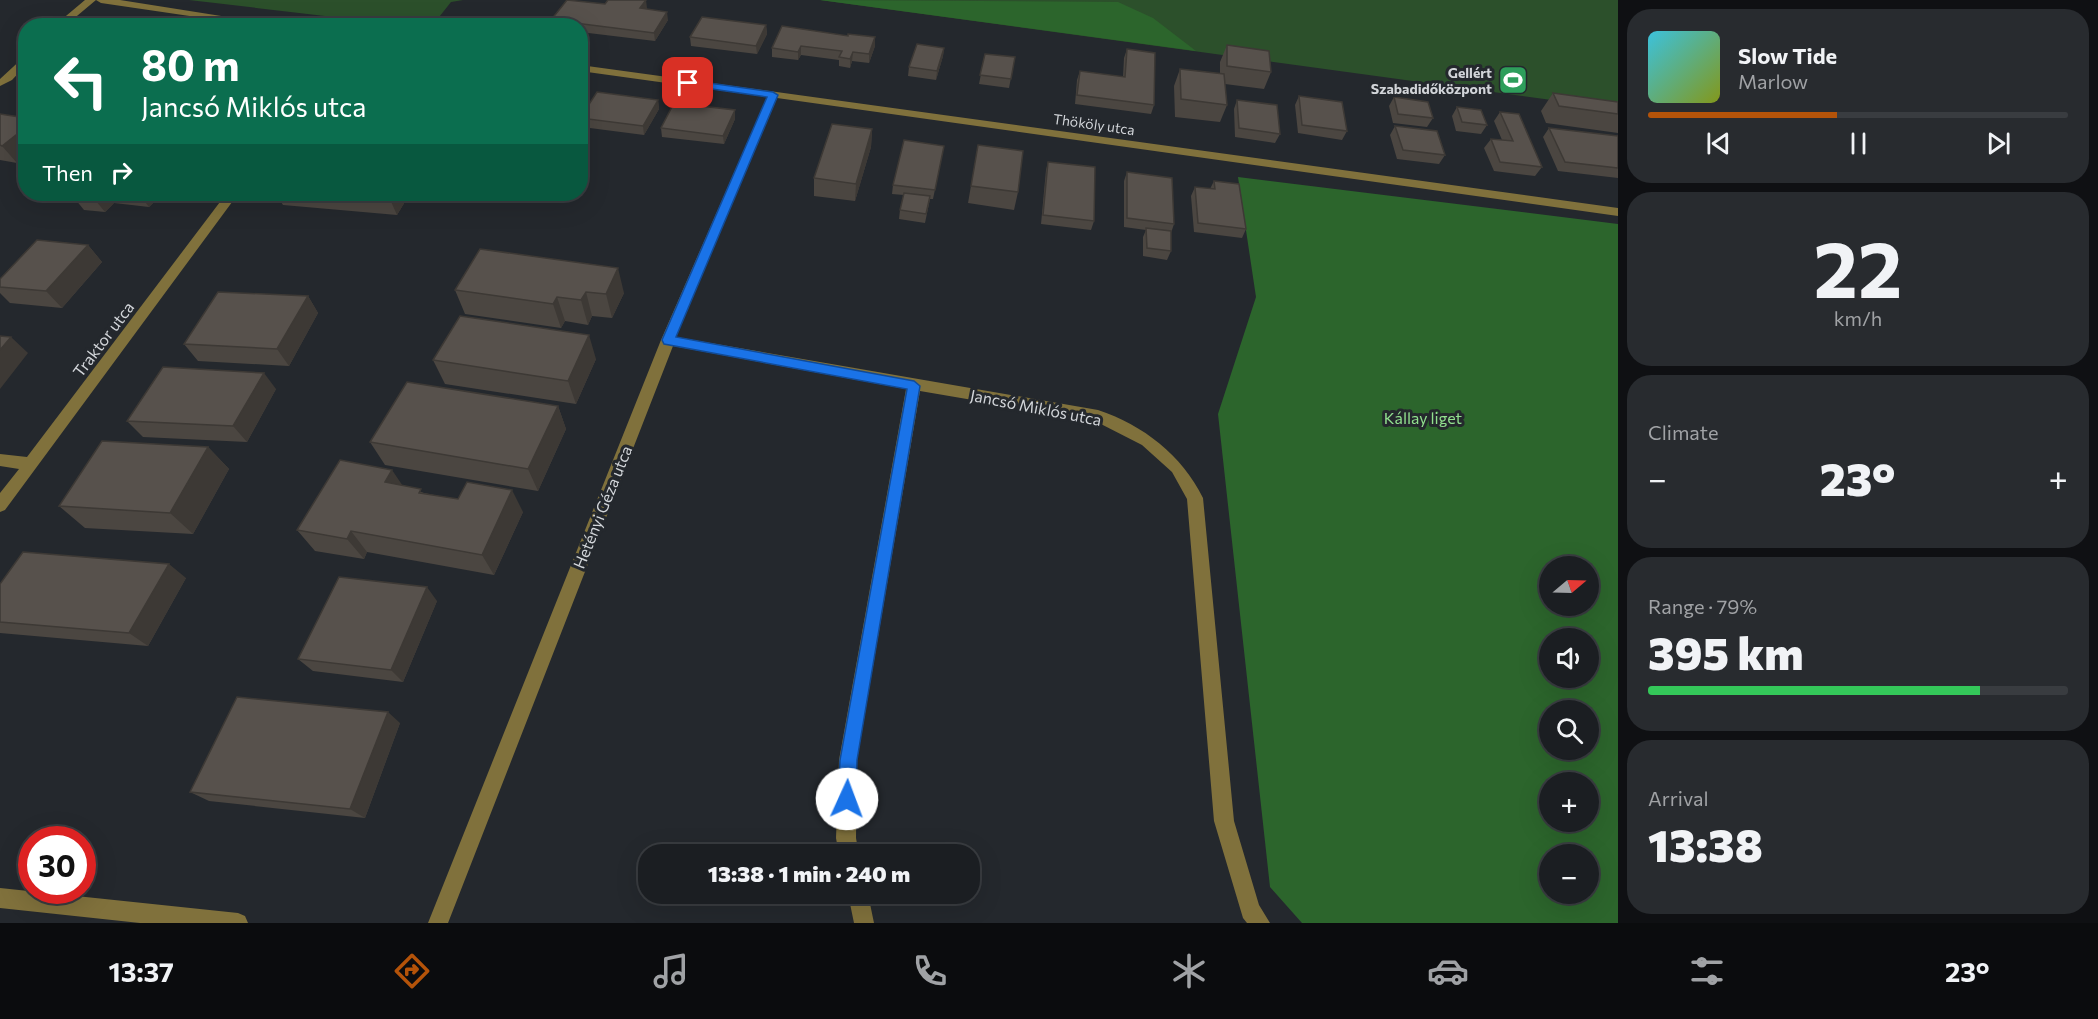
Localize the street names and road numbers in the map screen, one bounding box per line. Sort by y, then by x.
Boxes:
street label: Thököly utca [1052,110,1136,138]
street label: Traktor utca [69,298,137,380]
street label: Jancsó Miklós utca [969,385,1103,429]
street label: Hetényi Géza utca [569,443,635,571]

